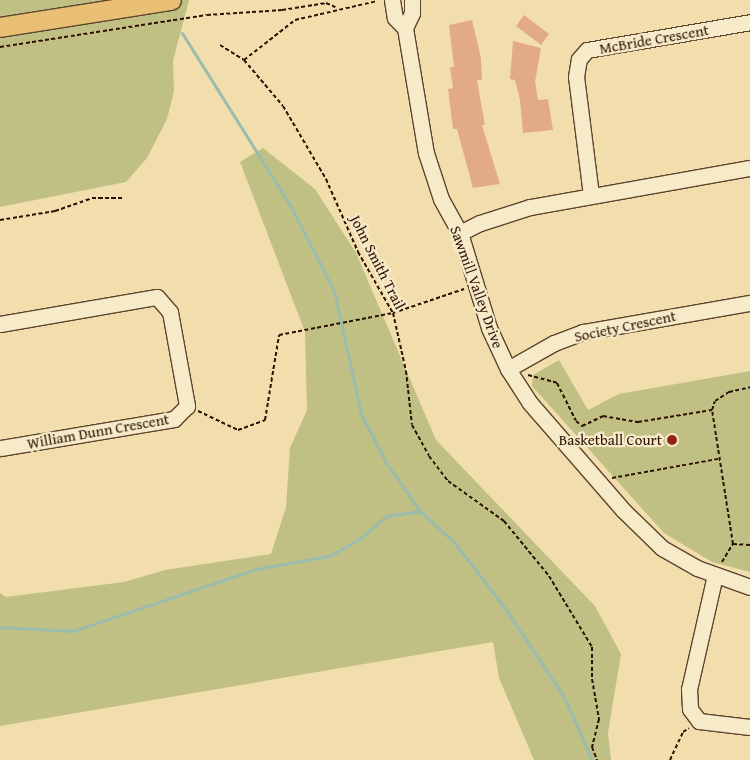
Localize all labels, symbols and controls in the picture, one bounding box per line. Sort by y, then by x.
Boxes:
street label: McBride Crescent [598,21,710,57]
street label: John Smith Trail [347,212,409,312]
street label: Sawmill Valley Drive [446,223,508,351]
street label: Society Crescent [573,306,677,346]
street label: William Dunn Crescent [25,410,171,452]
place label: Basketball Court [559,431,662,449]
marker: Basketball Court [666,434,678,446]

